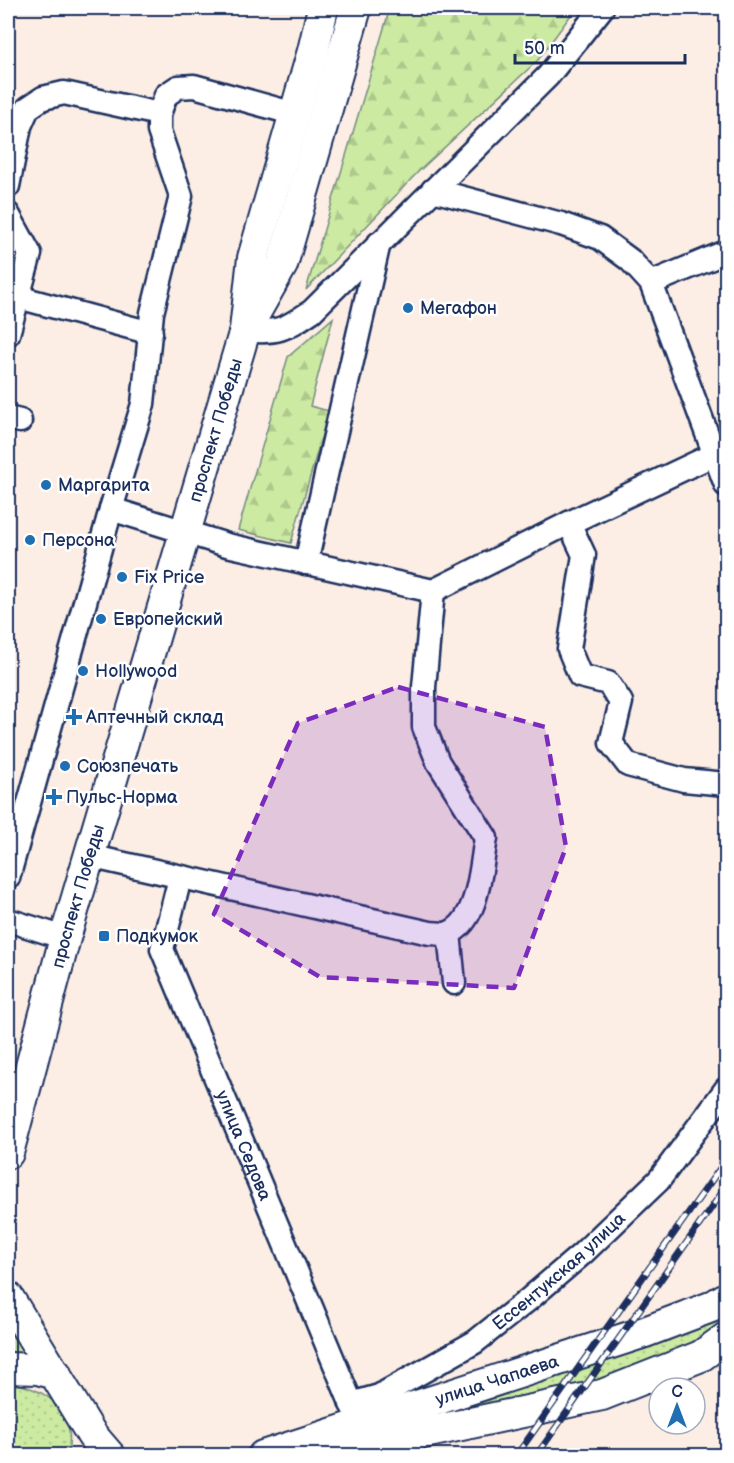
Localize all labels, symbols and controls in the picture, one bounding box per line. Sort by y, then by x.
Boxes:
scale bar [515,27,684,65]
text: 50 m [524,38,565,59]
place label: Мегафон [420,298,497,319]
marker: Мегафон [401,301,415,315]
street label: проспект Победы [184,356,247,505]
place label: Маргарита [58,475,150,496]
marker: Маргарита [39,478,53,492]
place label: Персона [42,530,115,551]
marker: Персона [23,533,37,547]
place label: Fix Price [134,567,205,588]
marker: Fix Price [115,570,129,584]
place label: Европейский [113,609,223,630]
marker: Европейский [94,612,108,626]
place label: Hollywood [95,661,177,682]
marker: Hollywood [76,664,90,678]
place label: Аптечный склад [85,707,224,728]
marker: Аптечный склад [67,710,81,724]
place label: Союзпечать [77,756,178,777]
marker: Союзпечать [58,759,72,773]
place label: Пульс-Норма [66,787,178,808]
marker: Пульс-Норма [47,790,61,804]
street label: проспект Победы [47,822,109,971]
place label: Подкумок [116,926,198,947]
marker: Подкумок [97,929,111,943]
street label: улица Седова [212,1087,276,1204]
street label: Ессентукская улица [488,1208,630,1335]
street label: улица Чапаева [433,1350,562,1410]
north arrow [647,1376,707,1436]
text: С [671,1383,683,1402]

